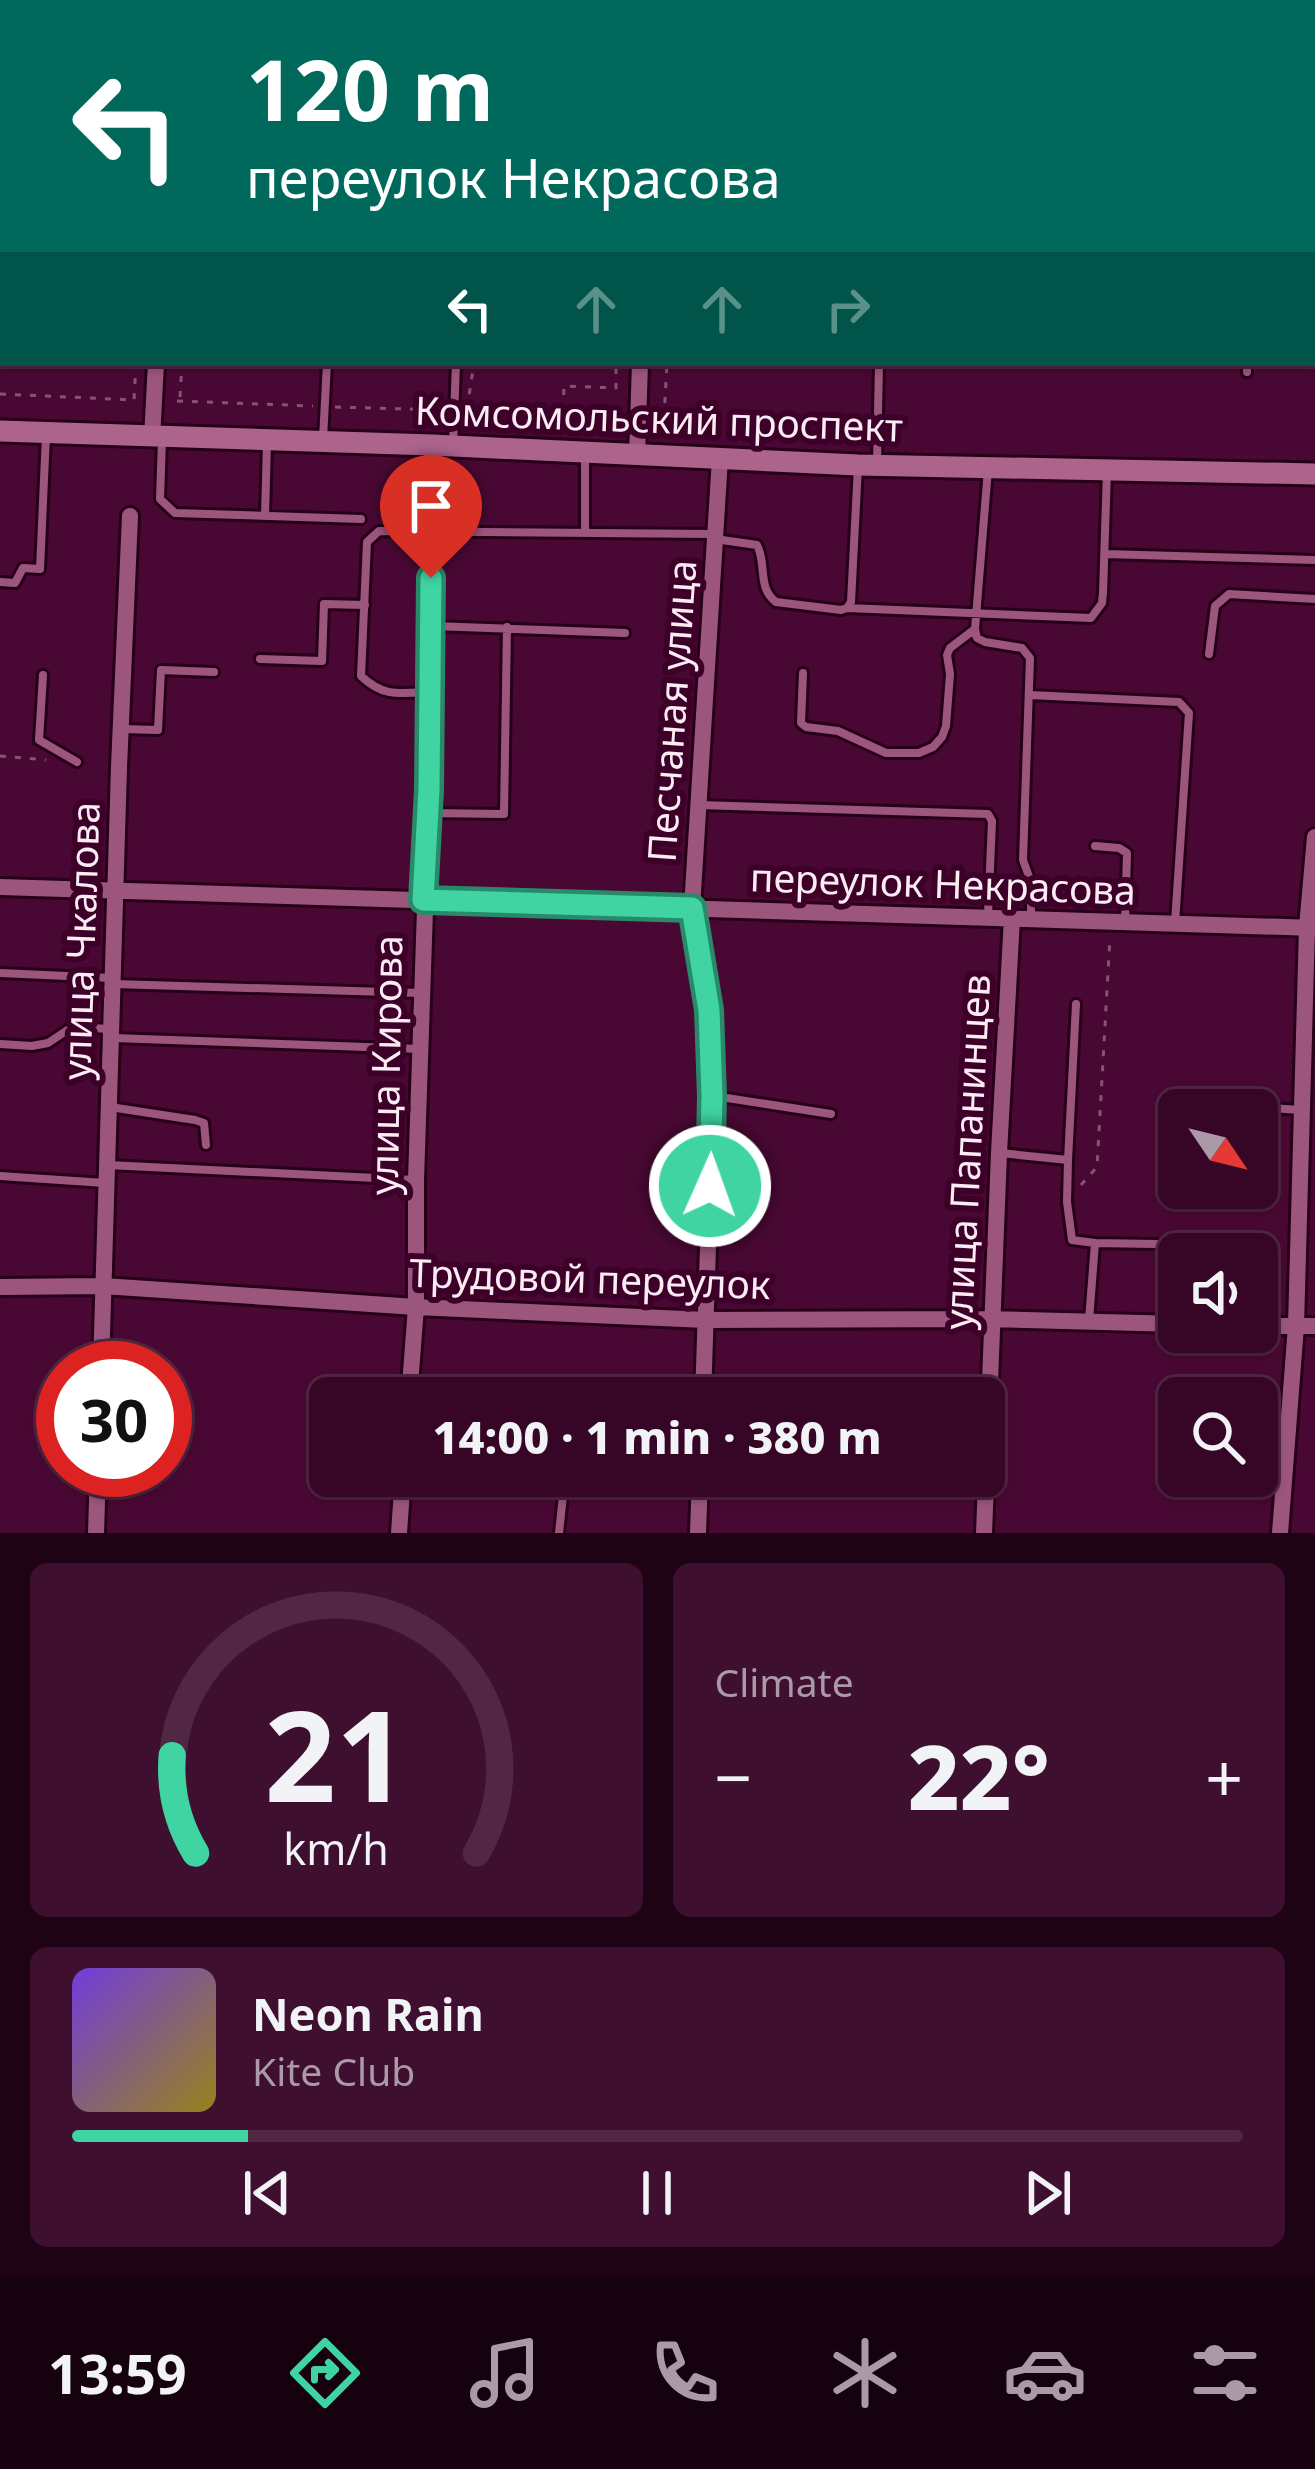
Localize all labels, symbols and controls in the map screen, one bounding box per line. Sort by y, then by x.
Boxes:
text: 120 m [246,31,494,146]
icon: left [48,48,204,204]
text: переулок Некрасова [246,140,781,214]
icon: left [437,276,503,342]
icon: ahead [563,276,629,342]
icon: ahead [689,276,755,342]
icon: right [815,276,881,342]
street label: Комсомольский проспект [414,382,904,453]
pin [380,455,482,578]
icon: arrive [398,473,464,539]
street label: Песчаная улица [634,558,708,864]
street label: улица Чкалова [48,801,111,1081]
street label: переулок Некрасова [749,849,1137,916]
street label: улица Кирова [356,935,413,1195]
street label: улица Папанинцев [930,973,1001,1331]
north arrow [1158,1089,1278,1209]
map controls [1158,1089,1278,1497]
position arrow [647,1123,773,1249]
button: sound [1158,1233,1278,1353]
street label: Трудовой переулок [409,1245,772,1310]
speed limit sign: 30 [36,1341,192,1497]
button: search [1158,1377,1278,1497]
text: 14:00 · 1 min · 380 m [432,1406,882,1467]
text: Climate [715,1655,854,1708]
text: 21 [265,1669,408,1839]
text: 22° [908,1714,1050,1836]
text: − [715,1731,752,1821]
text: + [1205,1731,1243,1821]
text: km/h [284,1819,389,1878]
text: Neon Rain [252,1983,484,2044]
text: Kite Club [252,2044,415,2097]
icon: previous [234,2160,300,2226]
icon: pause [624,2160,690,2226]
icon: next [1015,2160,1081,2226]
icon: directions [283,2331,367,2415]
icon: music [463,2331,547,2415]
icon: phone [643,2331,727,2415]
icon: climate [823,2331,907,2415]
icon: car [1003,2331,1087,2415]
icon: filters [1183,2331,1267,2415]
text: 13:59 [48,2336,187,2410]

